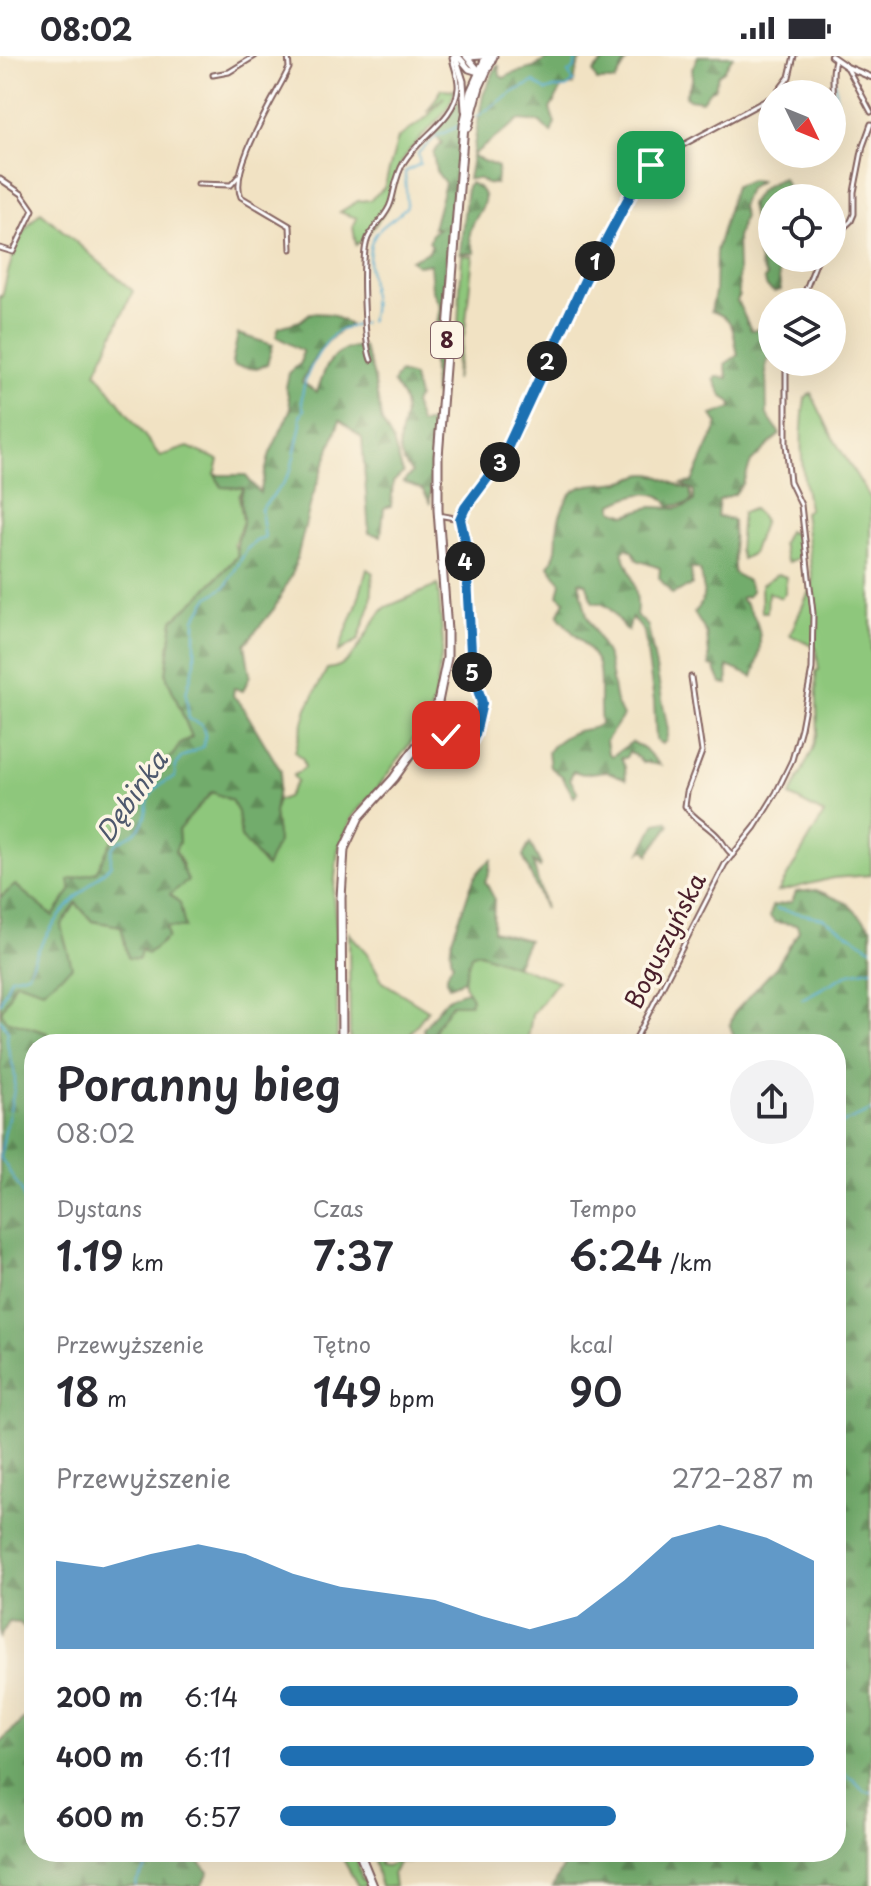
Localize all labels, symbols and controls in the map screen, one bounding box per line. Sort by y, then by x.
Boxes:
text: 08:02 [40,6,132,51]
north arrow [758,80,846,168]
map controls [758,80,846,376]
pin [617,131,685,199]
icon: arrive [629,143,673,187]
button: locate [758,184,846,272]
pin: 1 [575,241,615,281]
text: 1 [590,244,600,277]
button: layers [758,288,846,376]
road number: 8 [431,322,463,358]
pin: 2 [527,341,567,381]
text: 2 [539,344,555,377]
pin: 3 [480,442,520,482]
text: 3 [493,445,507,478]
pin: 4 [445,541,485,581]
text: 4 [458,544,472,577]
pin: 5 [452,652,492,692]
text: 5 [465,655,479,688]
pin [412,701,480,769]
icon: check [424,713,468,757]
water label: Dębinka [85,742,177,850]
street label: Boguszyńska [615,866,714,1014]
text: Poranny bieg [56,1050,341,1116]
button: share [730,1060,814,1144]
text: 08:02 [56,1113,135,1152]
text: Dystans [56,1191,142,1224]
text: Czas [313,1191,364,1224]
text: Tempo [569,1191,637,1224]
text: 1.19 [56,1224,124,1285]
text: 7:37 [313,1224,393,1285]
text: 6:24 [569,1224,663,1285]
text: km [124,1245,164,1278]
text: /km [663,1245,712,1278]
text: Przewyższenie [56,1327,204,1360]
text: Tętno [313,1327,371,1360]
text: kcal [569,1327,613,1360]
text: 18 [56,1360,100,1421]
text: 149 [313,1360,382,1421]
text: 90 [569,1360,623,1421]
text: m [100,1381,127,1414]
text: bpm [382,1381,435,1414]
text: Przewyższenie [56,1458,231,1497]
text: 272–287 m [671,1458,814,1497]
text: 200 m [56,1677,143,1716]
text: 6:14 [184,1677,239,1716]
text: 400 m [56,1737,144,1776]
text: 6:11 [184,1737,231,1776]
text: 600 m [56,1797,144,1836]
text: 6:57 [184,1797,241,1836]

